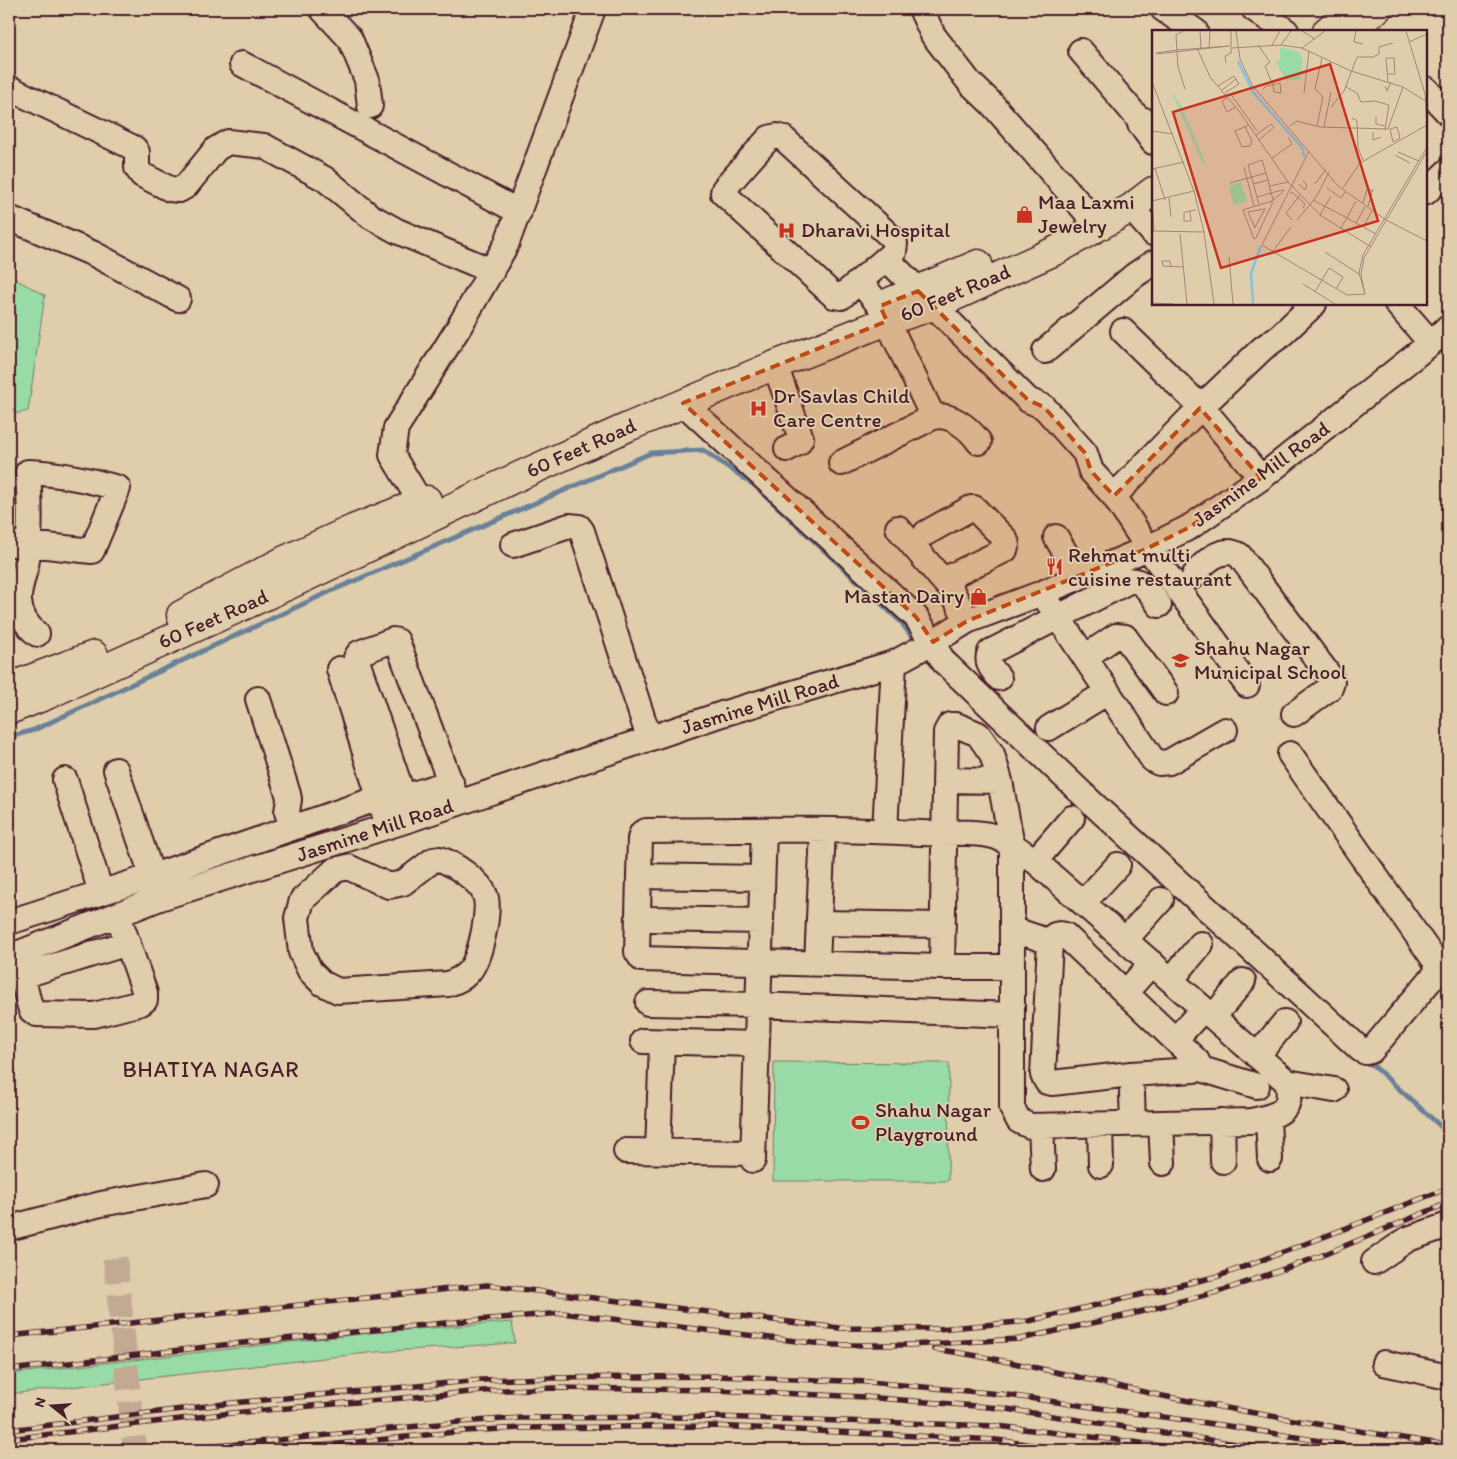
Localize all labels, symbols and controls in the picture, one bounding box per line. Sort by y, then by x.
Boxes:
inset map [1152,30,1427,305]
place label: Maa Laxmi Jewelry [1038,189,1135,238]
shop icon: Maa Laxmi Jewelry [1014,204,1034,224]
place label: Dharavi Hospital [801,217,950,242]
hospital icon: Dharavi Hospital [777,220,797,240]
street label: 60 Feet Road [896,258,1014,327]
place label: Dr Savlas Child Care Centre [773,383,910,432]
hospital icon: Dr Savlas Child Care Centre [749,398,769,418]
street label: 60 Feet Road [522,412,639,483]
street label: Jasmine Mill Road [1187,415,1335,532]
place label: Rehmat multi cuisine restaurant [1068,542,1232,591]
restaurant icon: Rehmat multi cuisine restaurant [1044,557,1064,577]
street label: 60 Feet Road [154,583,271,654]
place label: Mastan Dairy [844,583,964,608]
shop icon: Mastan Dairy [968,586,988,606]
place label: Shahu Nagar Municipal School [1194,635,1347,684]
school or university icon: Shahu Nagar Municipal School [1170,650,1190,670]
street label: Jasmine Mill Road [678,667,842,739]
street label: Jasmine Mill Road [293,792,457,867]
district label: BHATIYA NAGAR [122,1056,300,1083]
place label: Shahu Nagar Playground [875,1097,992,1146]
sports icon: Shahu Nagar Playground [851,1112,871,1132]
north arrow [28,1382,78,1432]
text: N [31,1395,50,1409]

